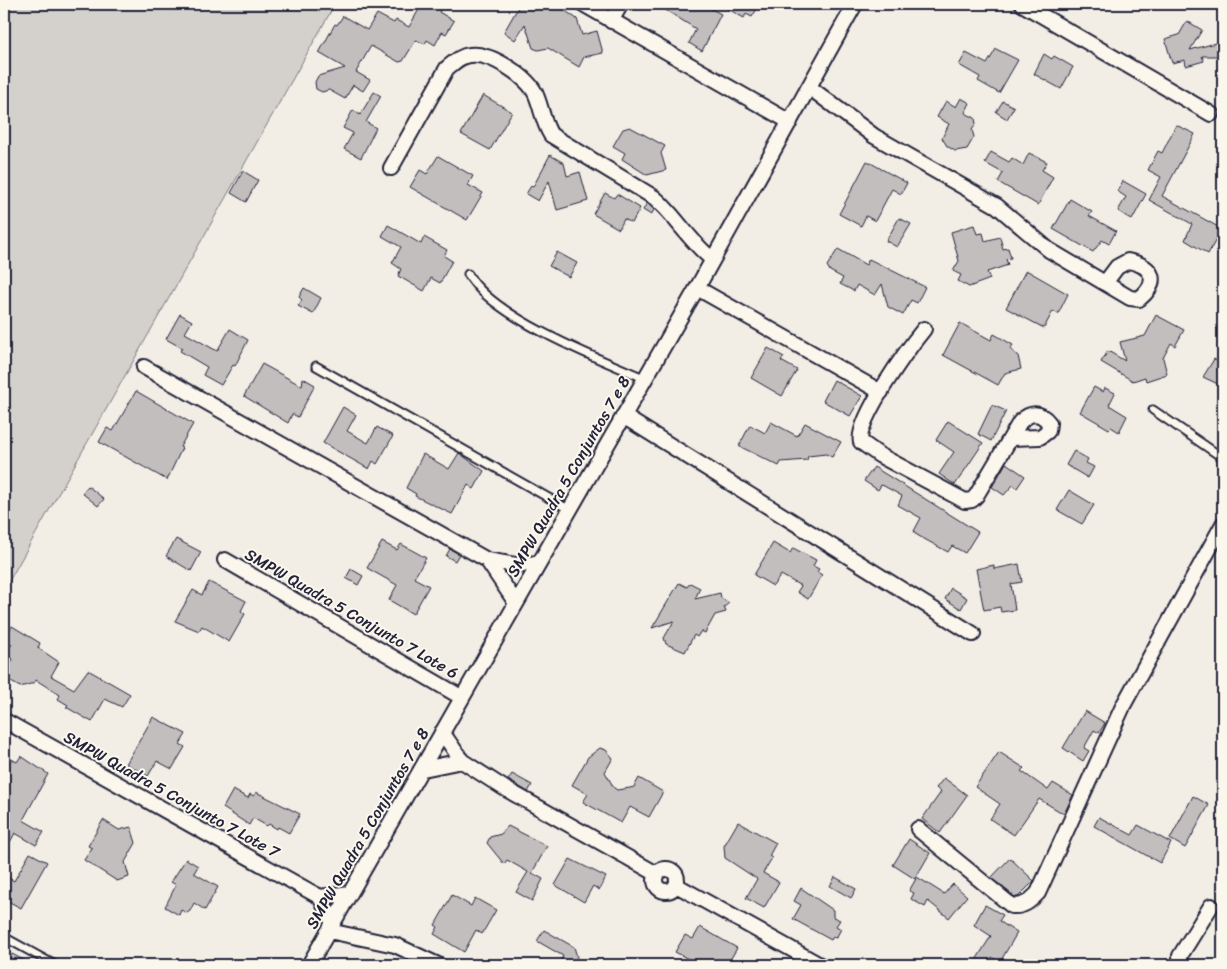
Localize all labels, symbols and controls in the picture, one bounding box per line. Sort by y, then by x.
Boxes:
street label: SMPW Quadra 5 Conjuntos 7 e 8 [499,370,638,582]
street label: SMPW Quadra 5 Conjunto 7 Lote 6 [239,540,464,687]
street label: SMPW Quadra 5 Conjuntos 7 e 8 [298,722,437,934]
street label: SMPW Quadra 5 Conjunto 7 Lote 7 [58,723,286,866]

